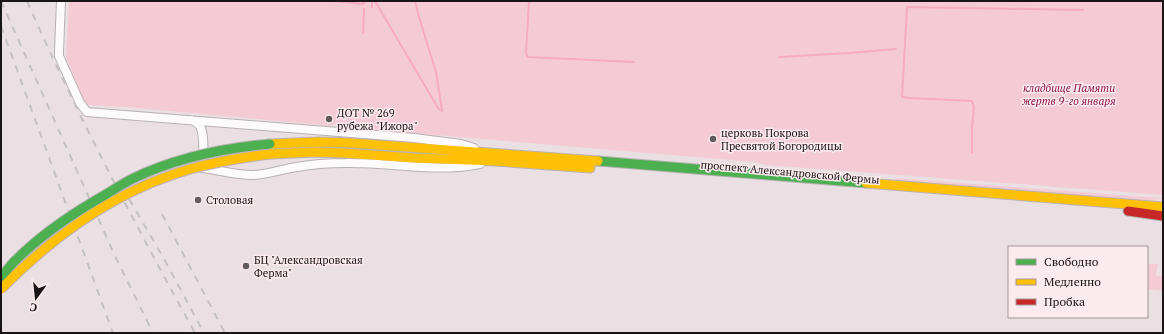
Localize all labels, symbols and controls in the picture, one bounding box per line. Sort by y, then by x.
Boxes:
park label: кладбище Памяти жертв 9-го января [1021,81,1116,108]
place label: ДОТ № 269 рубежа "Ижора" [337,106,418,133]
marker: ДОТ № 269 рубежа "Ижора" [324,114,334,124]
place label: церковь Покрова Пресвятой Богородицы [721,126,842,153]
marker: церковь Покрова Пресвятой Богородицы [708,134,718,144]
street label: проспект Александровской Фермы [700,157,880,187]
place label: Столовая [206,193,253,207]
marker: Столовая [193,195,203,205]
legend [1008,246,1148,318]
place label: БЦ "Александровская Ферма" [254,253,363,280]
text: Свободно [1044,254,1099,269]
marker: БЦ "Александровская Ферма" [241,261,251,271]
text: Медленно [1044,274,1101,289]
north arrow [16,278,56,318]
text: Пробка [1044,294,1085,309]
text: С [28,300,39,315]

